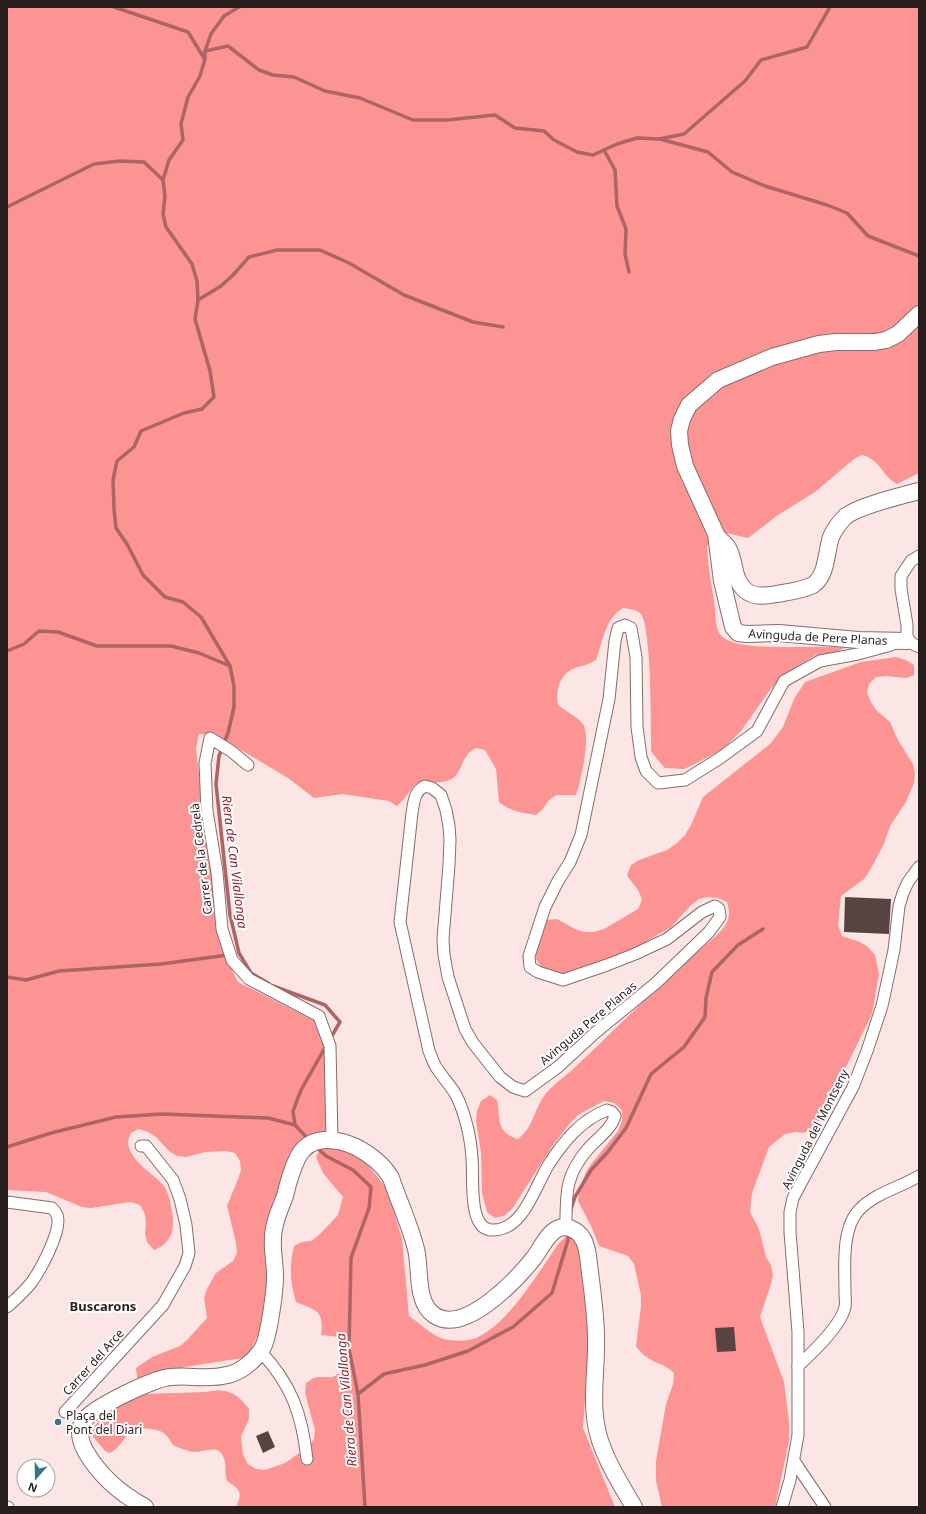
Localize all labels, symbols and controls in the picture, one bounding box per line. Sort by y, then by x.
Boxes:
street label: Avinguda de Pere Planas [748,625,888,649]
water label: Riera de Can Vilallonga [218,794,252,930]
street label: Carrer de la Cedrelà [186,802,216,916]
street label: Avinguda Pere Planas [536,977,640,1069]
street label: Avinguda del Montseny [777,1065,853,1192]
district label: Buscarons [70,1297,136,1315]
street label: Carrer del Arce [59,1325,128,1399]
water label: Riera de Can Vilallonga [331,1332,361,1468]
place label: Plaça del Pont del Diari [66,1407,142,1438]
marker: Plaça del Pont del Diari [53,1417,63,1427]
north arrow [16,1458,56,1498]
text: N [26,1479,39,1496]

